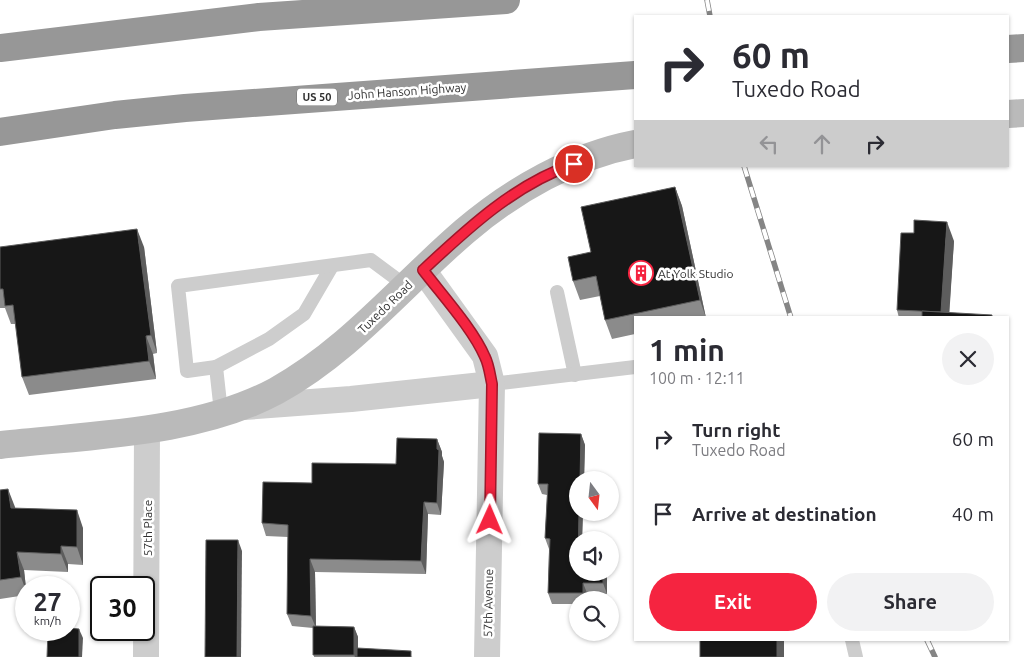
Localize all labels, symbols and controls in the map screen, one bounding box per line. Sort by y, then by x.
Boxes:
icon: right [649,35,714,100]
text: 60 m [732,35,810,75]
text: Tuxedo Road [732,76,861,101]
street label: John Hanson Highway [347,80,467,102]
road number: US 50 [297,88,337,105]
icon: left [755,130,783,158]
icon: ahead [808,130,836,158]
icon: right [861,130,889,158]
pin [553,143,595,185]
icon: arrive [560,150,588,178]
building icon: At Yolk Studio [628,260,654,286]
place label: At Yolk Studio [658,267,733,280]
street label: Tuxedo Road [355,278,415,336]
text: 1 min [649,333,725,367]
button: close [942,333,994,385]
text: 100 m · 12:11 [649,369,745,387]
text: Turn right [692,419,780,441]
icon: right [649,425,677,453]
text: 60 m [952,428,994,450]
text: Tuxedo Road [692,441,786,459]
north arrow [569,471,619,521]
map controls [569,471,619,641]
position arrow [463,493,515,545]
street label: 57th Place [141,500,154,556]
icon: arrive [649,500,677,528]
text: Arrive at destination [692,503,877,525]
text: 40 m [952,503,994,525]
button: sound [569,531,619,581]
street label: 57th Avenue [481,569,495,637]
button: Exit [649,573,817,631]
button: Share [827,573,994,631]
speed limit sign: 30 [90,576,155,641]
text: 27 [33,588,62,616]
button: search [569,591,619,641]
text: km/h [34,614,61,627]

